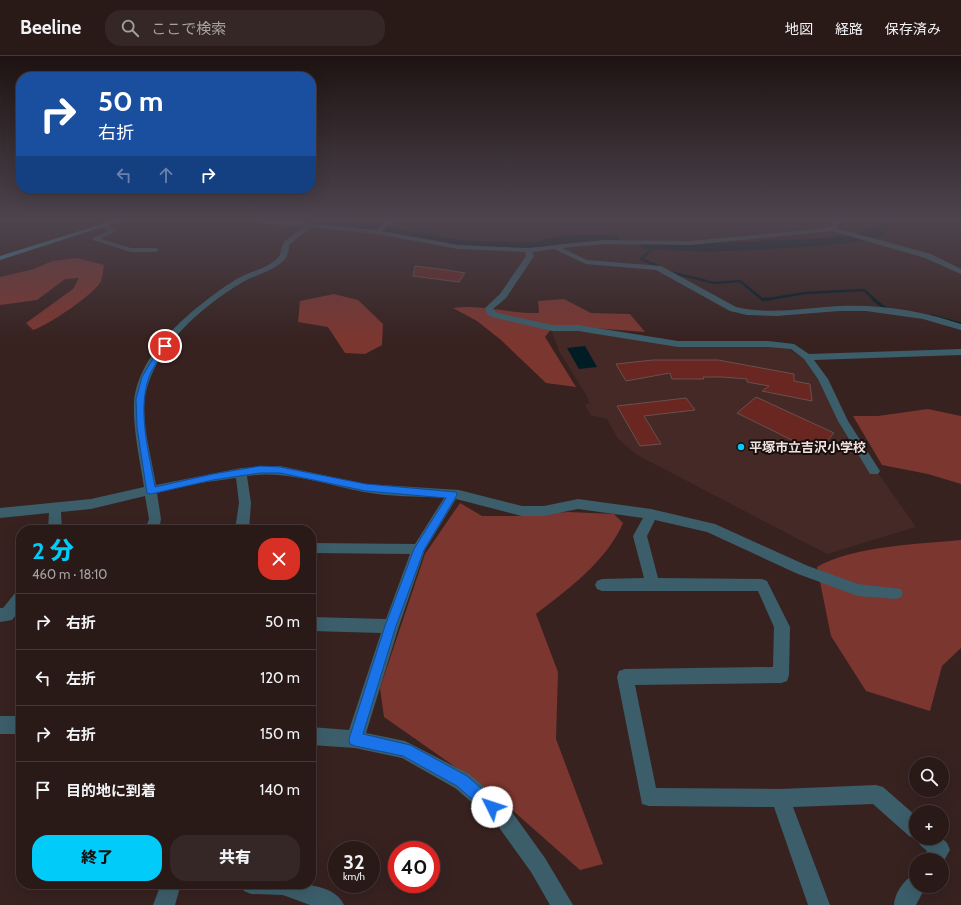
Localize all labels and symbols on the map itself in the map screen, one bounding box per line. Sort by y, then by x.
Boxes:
pin [148,329,182,363]
place label: 平塚市立吉沢小学校 [749,439,866,455]
marker: 平塚市立吉沢小学校 [736,442,746,452]
position arrow [471,786,513,828]
speed limit sign: 40 [388,841,440,893]

